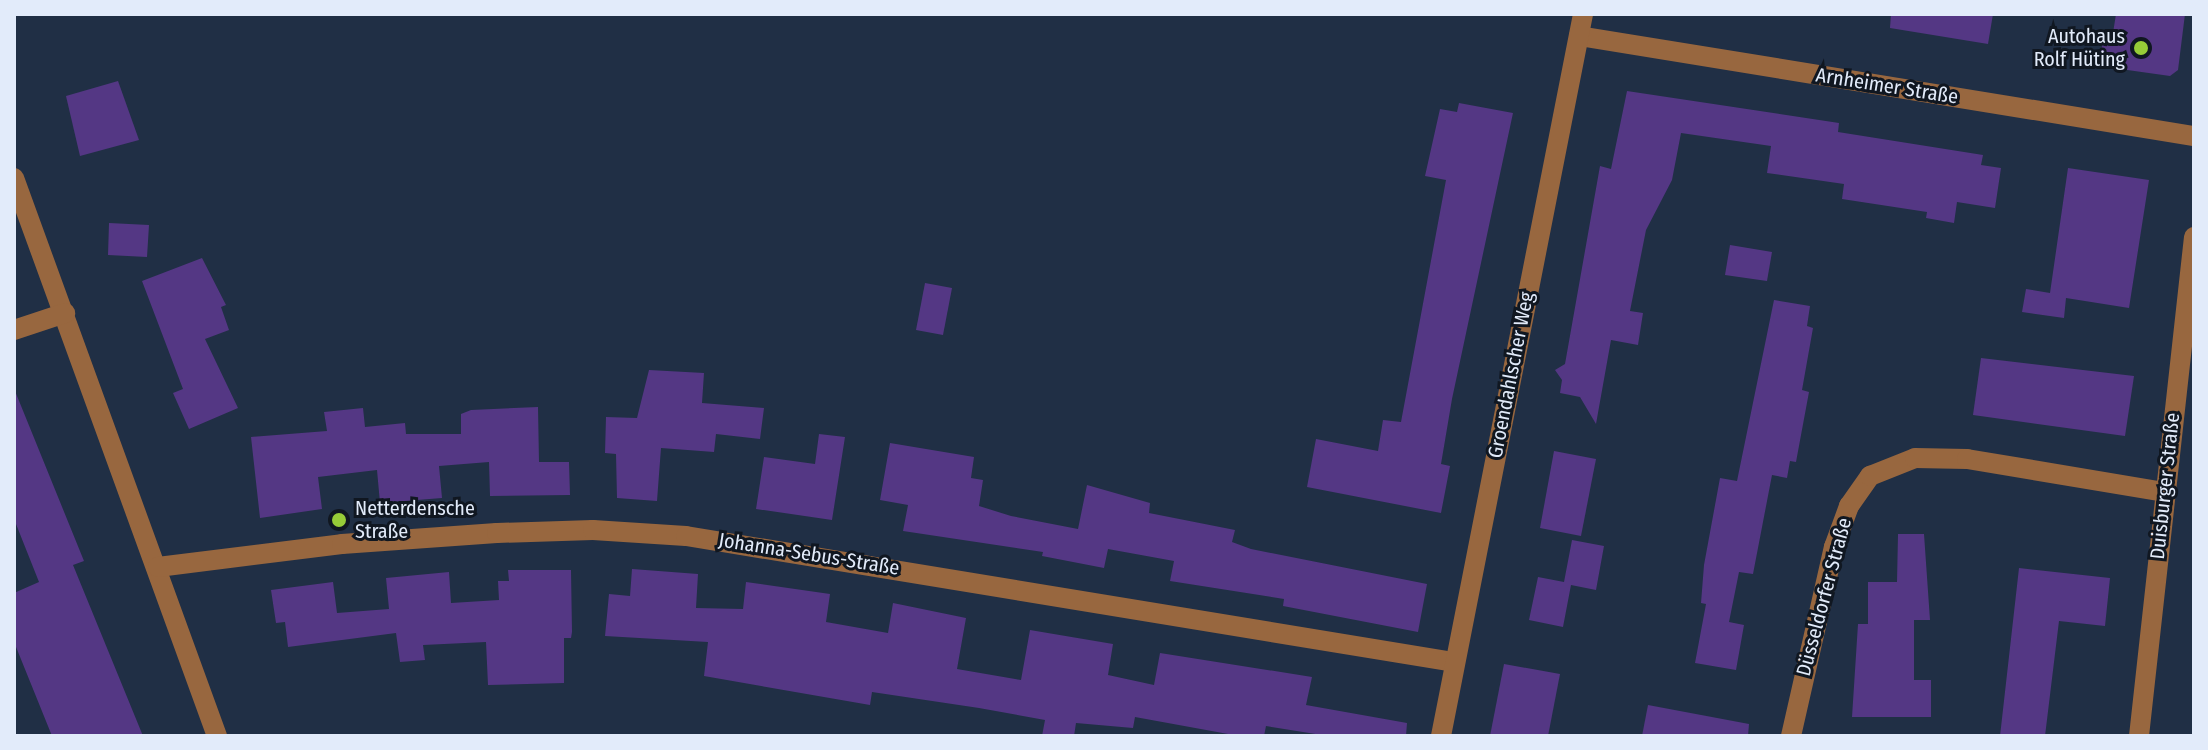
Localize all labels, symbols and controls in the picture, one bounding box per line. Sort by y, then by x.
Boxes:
place label: Autohaus Rolf Hüting [2034,24,2125,71]
marker: Autohaus Rolf Hüting [2132,39,2150,57]
street label: Arnheimer Straße [1814,63,1960,109]
street label: Groendahlscher Weg [1483,290,1539,460]
street label: Duisburger Straße [2145,411,2185,561]
place label: Netterdensche Straße [355,496,475,543]
marker: Netterdensche Straße [330,511,348,529]
street label: Düsseldorfer Straße [1791,515,1857,679]
street label: Johanna-Sebus-Straße [717,528,901,580]

